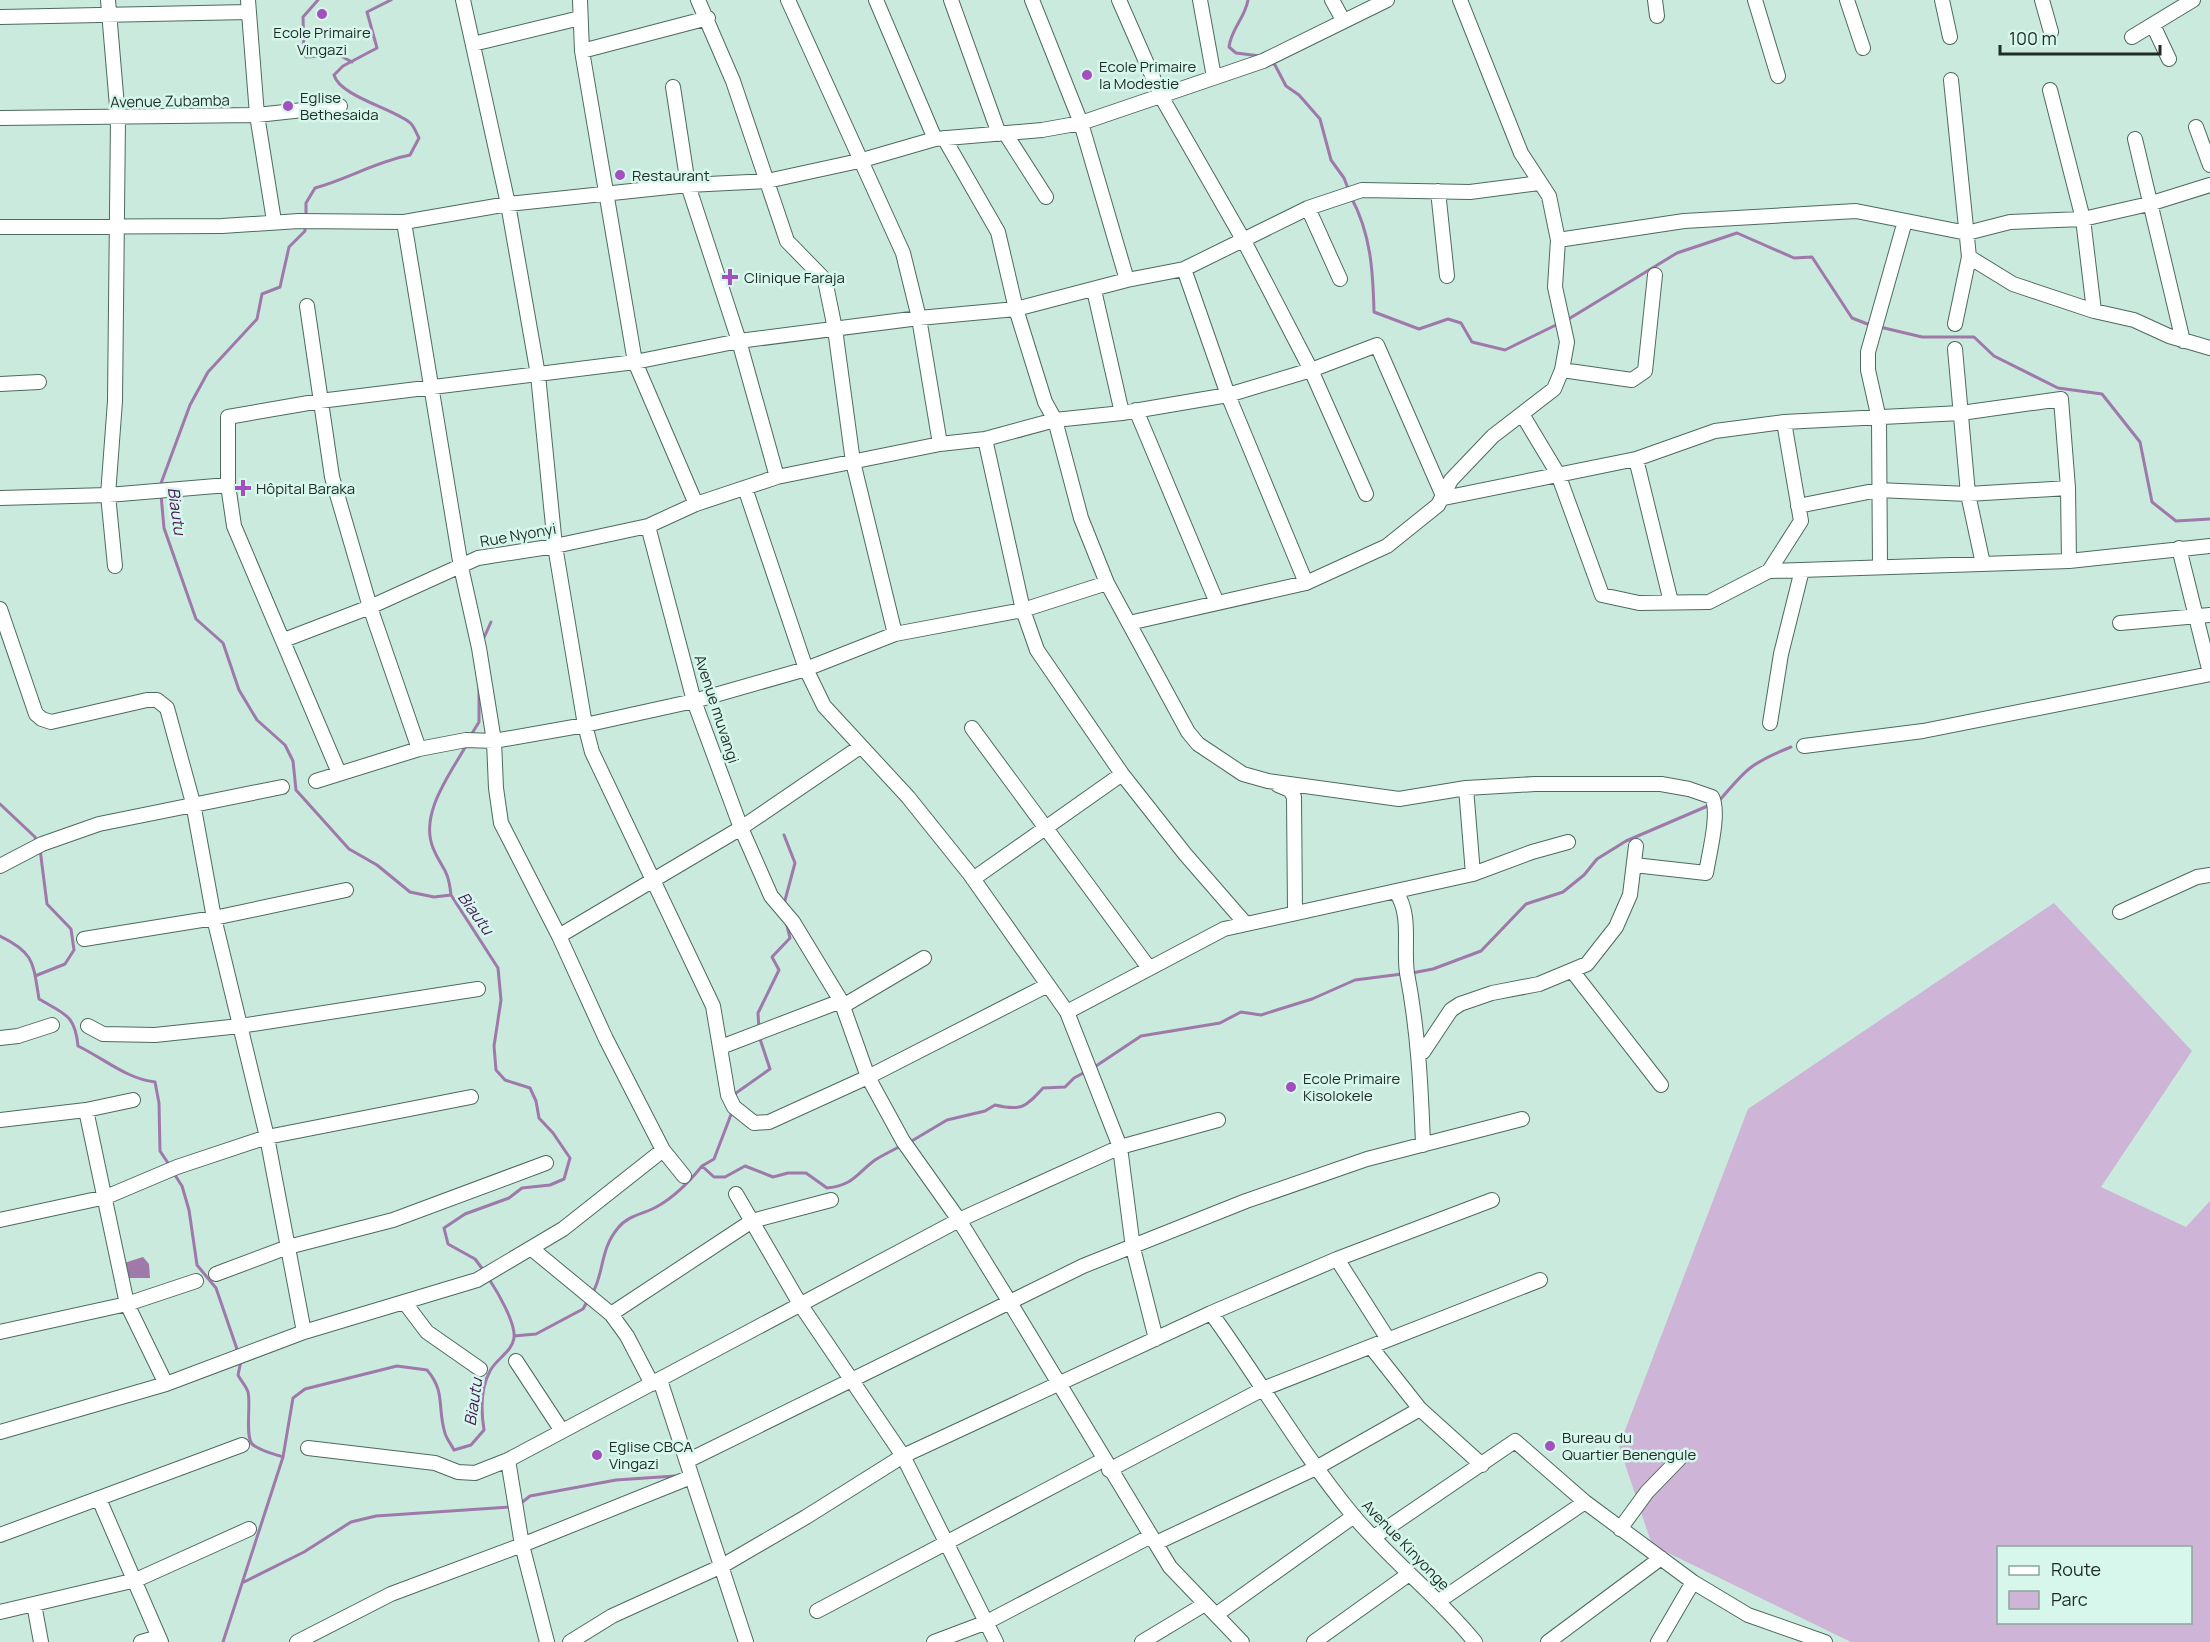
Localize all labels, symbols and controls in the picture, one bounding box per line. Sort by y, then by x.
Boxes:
marker: Ecole Primaire Vingazi [315,7,329,21]
scale bar [2000,18,2160,56]
place label: Ecole Primaire Vingazi [273,22,371,60]
text: 100 m [2009,26,2057,50]
place label: Ecole Primaire la Modestie [1099,56,1197,94]
marker: Ecole Primaire la Modestie [1080,68,1094,82]
place label: Eglise Bethesaida [300,87,379,125]
street label: Avenue Zubamba [110,89,230,113]
marker: Eglise Bethesaida [281,99,295,113]
place label: Restaurant [632,165,710,186]
marker: Restaurant [613,168,627,182]
place label: Clinique Faraja [744,267,845,288]
marker: Clinique Faraja [721,268,739,286]
place label: Hôpital Baraka [256,478,355,499]
marker: Hôpital Baraka [234,479,252,497]
water label: Biautu [163,486,191,538]
street label: Rue Nyonyi [478,518,558,552]
street label: Avenue muvangi [690,652,744,766]
water label: Biautu [453,887,500,940]
place label: Ecole Primaire Kisolokele [1303,1068,1401,1106]
marker: Ecole Primaire Kisolokele [1284,1080,1298,1094]
water label: Biautu [459,1375,487,1427]
place label: Bureau du Quartier Benengule [1562,1427,1697,1465]
place label: Eglise CBCA Vingazi [609,1436,693,1474]
marker: Bureau du Quartier Benengule [1543,1439,1557,1453]
marker: Eglise CBCA Vingazi [590,1448,604,1462]
street label: Avenue Kinyonge [1357,1495,1455,1595]
legend [1997,1546,2192,1624]
text: Route [2051,1557,2101,1581]
text: Parc [2051,1587,2088,1611]

